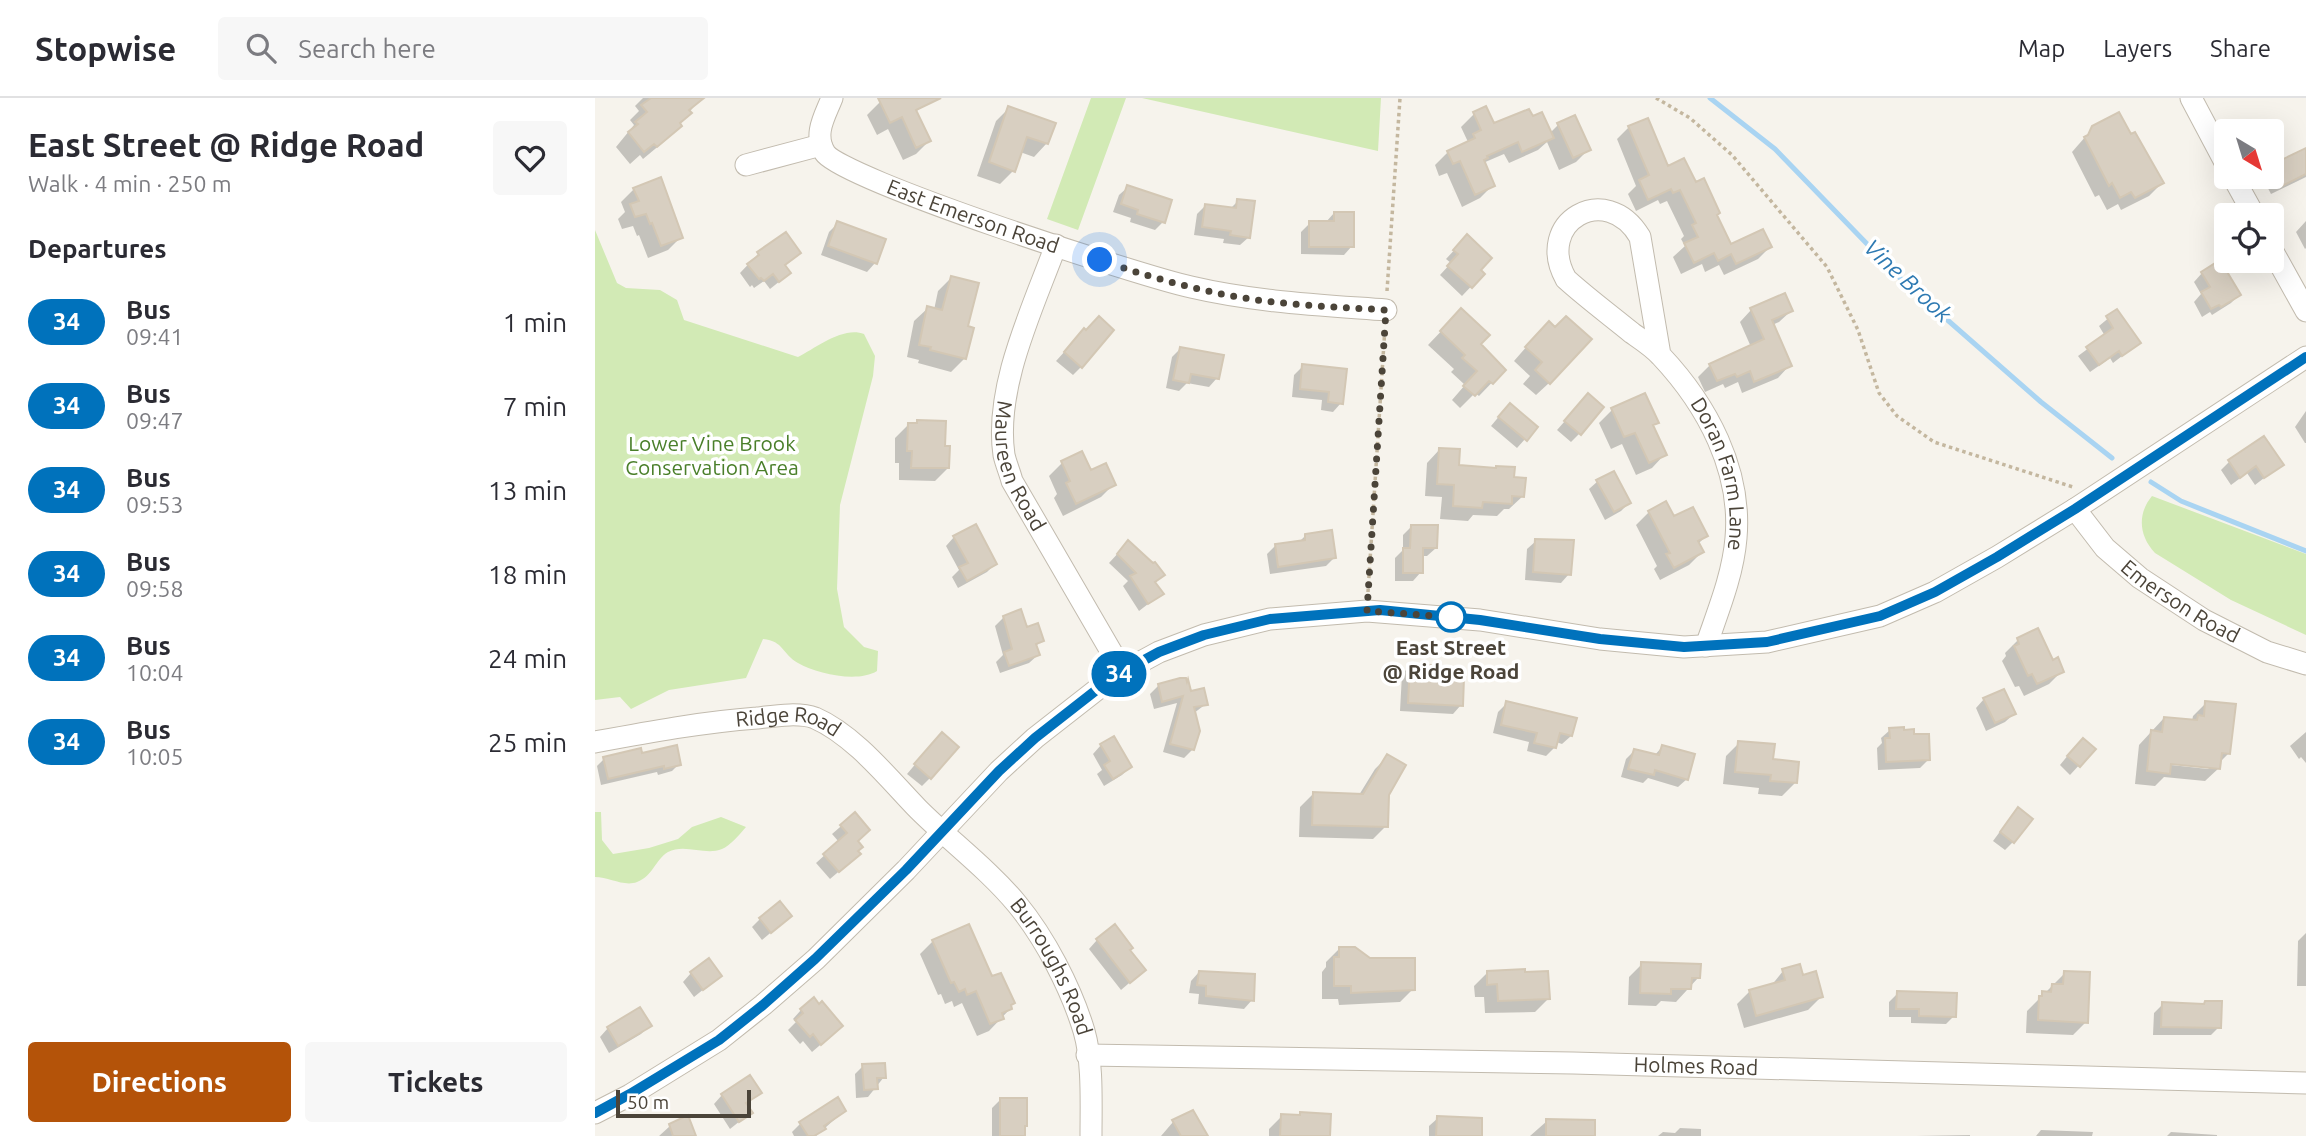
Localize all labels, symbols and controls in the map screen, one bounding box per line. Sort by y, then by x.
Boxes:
search box [218,17,708,80]
icon: search [242,29,280,67]
text: Stopwise [35,30,176,67]
text: Search here [298,34,436,63]
text: Map [2018,35,2065,62]
text: Layers [2103,35,2172,62]
text: Share [2210,35,2271,62]
north arrow [2214,119,2284,189]
map controls [2214,119,2284,273]
button: heart [493,121,567,195]
text: East Street @ Ridge Road [28,126,424,163]
text: Walk · 4 min · 250 m [28,171,232,196]
street label: East Emerson Road [884,174,1062,257]
button: locate [2214,203,2284,273]
text: Departures [28,234,166,263]
water label: Vine Brook [1860,234,1957,327]
your location [1082,242,1117,277]
text: Bus [126,295,171,324]
text: 34 [53,308,80,335]
text: 1 min [503,308,567,337]
text: 09:41 [126,324,184,349]
text: Bus [126,379,171,408]
text: 34 [53,392,80,419]
text: 7 min [503,392,567,421]
street label: Doran Farm Lane [1686,393,1750,552]
street label: Maureen Road [991,400,1051,535]
text: 09:47 [126,408,184,433]
park label: Lower Vine Brook Conservation Area [625,431,799,479]
text: Bus [126,463,171,492]
text: 34 [53,476,80,503]
text: 13 min [488,476,567,505]
text: 09:53 [126,492,184,517]
text: Bus [126,547,171,576]
street label: Emerson Road [2117,554,2244,647]
text: 34 [53,560,80,587]
text: 18 min [488,560,567,589]
text: 09:58 [126,576,184,601]
marker: East Street @ Ridge Road [1436,602,1466,632]
text: Bus [126,631,171,660]
place label: East Street @ Ridge Road [1383,635,1519,683]
text: 34 [53,644,80,671]
text: 24 min [488,644,567,673]
line badge: 34 [1087,651,1151,697]
text: 10:04 [126,660,184,685]
text: 34 [1105,660,1133,687]
street label: Ridge Road [734,702,846,741]
text: Bus [126,715,171,744]
text: 34 [53,728,80,755]
text: 25 min [488,728,567,757]
text: 10:05 [126,744,184,769]
street label: Burroughs Road [1006,893,1098,1038]
button: Directions [28,1042,291,1122]
button: Tickets [305,1042,567,1122]
street label: Holmes Road [1633,1052,1758,1079]
scale bar [616,1087,751,1119]
text: 50 m [627,1091,669,1113]

